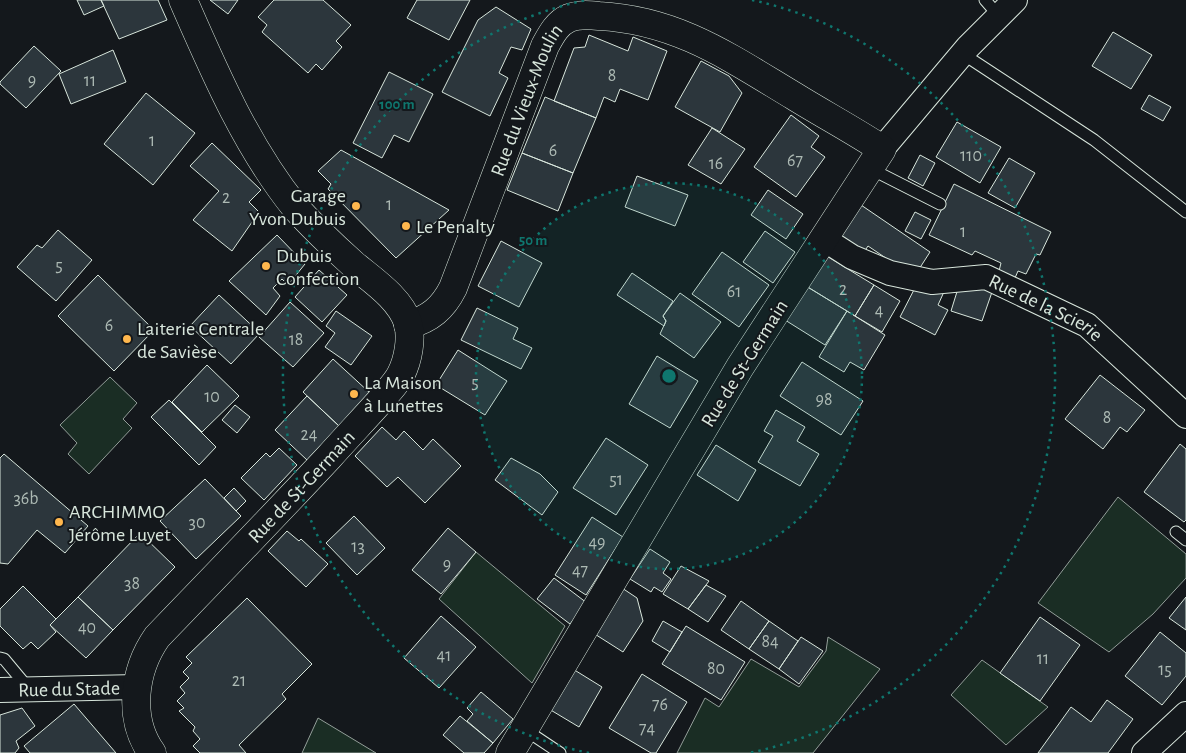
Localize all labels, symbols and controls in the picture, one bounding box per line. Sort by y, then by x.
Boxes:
street label: Rue du Vieux-Moulin [487,20,567,179]
house number: 8 [608,67,616,85]
house number: 9 [28,72,36,90]
house number: 11 [84,72,96,90]
text: 100 m [379,97,415,112]
house number: 1 [149,132,155,150]
house number: 6 [549,142,557,160]
house number: 110 [960,147,982,165]
house number: 67 [787,152,803,170]
house number: 16 [709,155,723,173]
place label: Garage Yvon Dubuis [249,186,346,229]
house number: 2 [222,189,230,207]
house number: 1 [386,196,392,214]
marker: Garage Yvon Dubuis [350,200,362,212]
place label: Le Penalty [416,217,495,237]
marker: Le Penalty [400,220,412,232]
house number: 1 [960,223,966,241]
text: 50 m [519,233,547,248]
place label: Dubuis Confection [276,246,360,289]
house number: 5 [55,257,63,275]
marker: Dubuis Confection [260,260,272,272]
street label: Rue de la Scierie [985,271,1106,345]
house number: 2 [839,281,847,299]
house number: 61 [727,283,741,301]
street label: Rue de St-Germain [698,296,792,431]
house number: 4 [875,302,884,320]
house number: 6 [105,317,113,335]
place label: Laiterie Centrale de Savièse [137,319,264,362]
house number: 18 [289,331,303,349]
marker: Laiterie Centrale de Savièse [121,333,133,345]
centre of rings [660,367,678,385]
place label: La Maison à Lunettes [364,373,443,416]
house number: 5 [471,374,479,392]
house number: 10 [204,388,220,406]
marker: La Maison à Lunettes [348,388,360,400]
house number: 98 [816,391,833,409]
house number: 8 [1103,409,1111,427]
house number: 24 [301,426,318,444]
street label: Rue de St-Germain [245,427,359,547]
house number: 51 [609,471,623,489]
house number: 36b [13,490,39,508]
place label: ARCHIMMO Jérôme Luyet [69,502,171,545]
house number: 30 [189,514,205,532]
marker: ARCHIMMO Jérôme Luyet [53,516,65,528]
house number: 49 [588,534,606,552]
house number: 13 [351,538,365,556]
house number: 9 [443,556,451,574]
house number: 47 [572,562,588,580]
house number: 38 [124,575,140,593]
house number: 40 [78,619,96,637]
house number: 84 [761,633,779,651]
house number: 41 [437,647,451,665]
house number: 11 [1037,650,1049,668]
house number: 80 [707,660,725,678]
house number: 15 [1158,661,1172,679]
house number: 21 [232,672,246,690]
street label: Rue du Stade [18,678,120,701]
house number: 76 [652,696,668,714]
house number: 74 [639,720,655,738]

